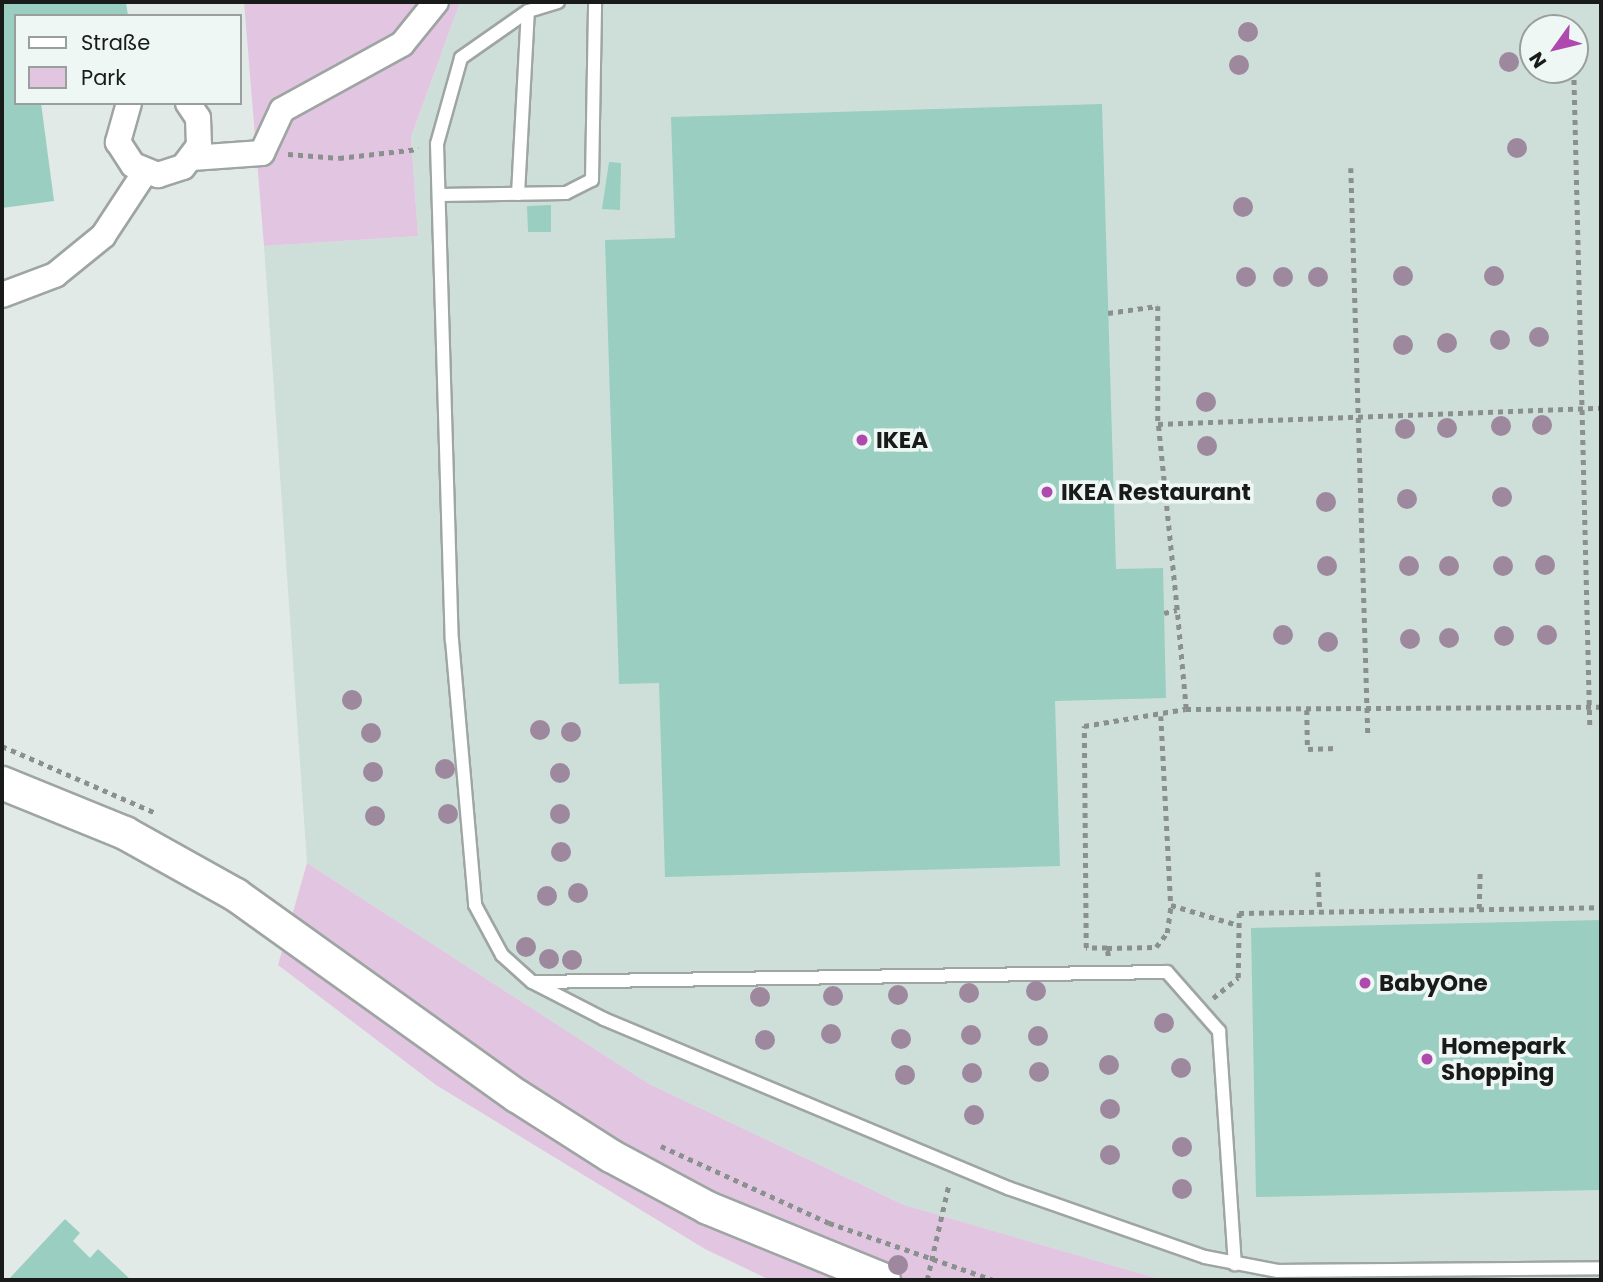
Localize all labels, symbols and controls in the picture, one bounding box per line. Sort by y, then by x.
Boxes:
legend [14,14,242,105]
north arrow [1519,14,1589,84]
text: Straße [81,28,150,57]
text: N [1523,46,1553,73]
text: Park [81,63,126,92]
place label: IKEA [876,426,928,454]
marker: IKEA [854,432,870,448]
place label: IKEA Restaurant [1061,478,1251,506]
marker: IKEA Restaurant [1039,484,1055,500]
place label: BabyOne [1379,969,1488,997]
marker: BabyOne [1357,975,1373,991]
place label: Homepark Shopping [1441,1032,1566,1086]
marker: Homepark Shopping [1419,1051,1435,1067]

